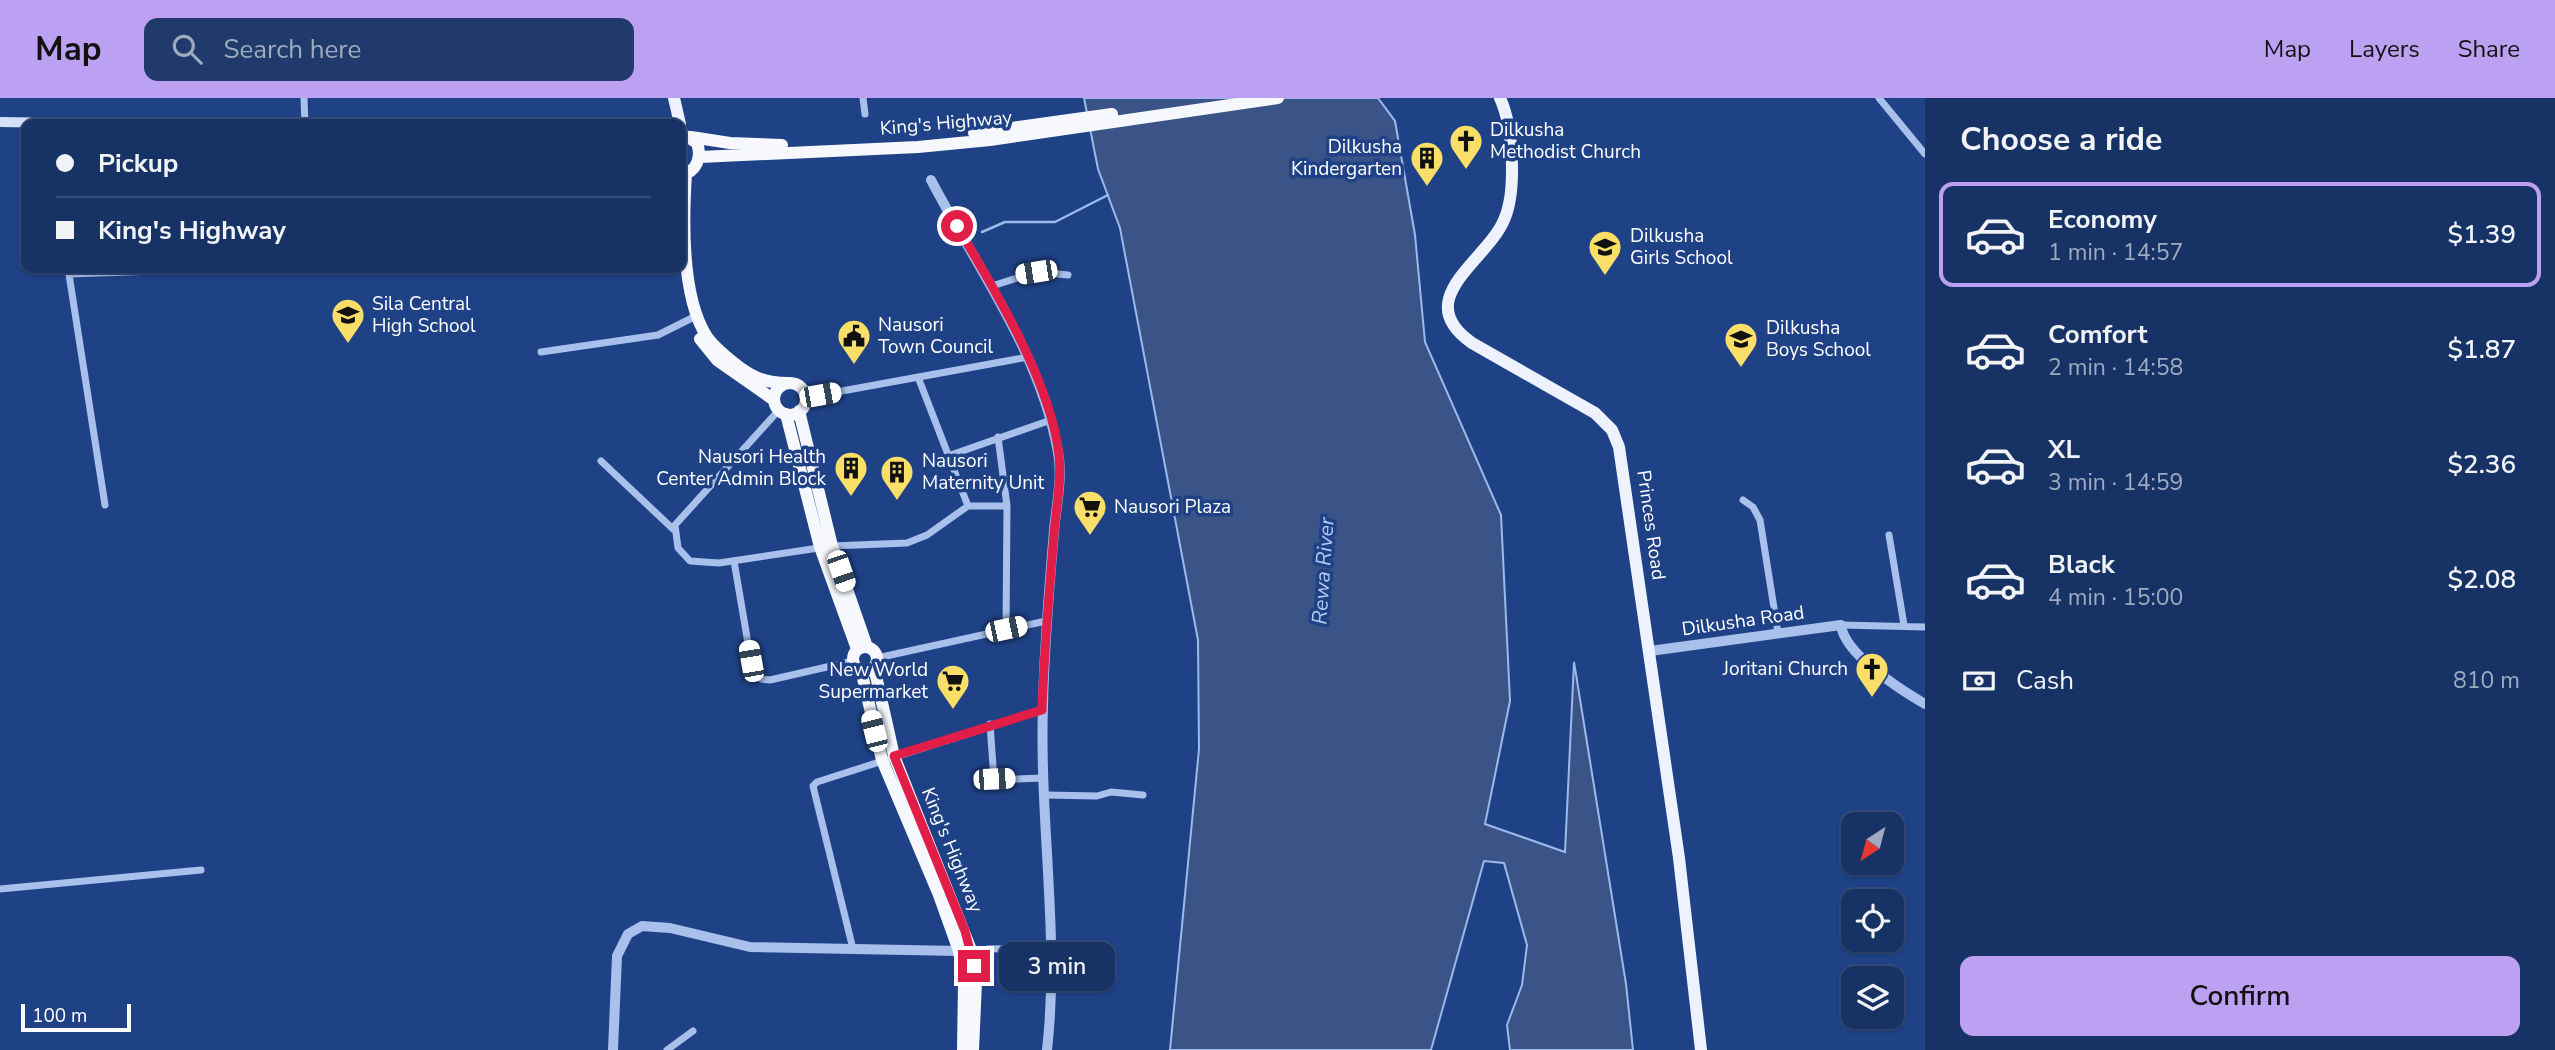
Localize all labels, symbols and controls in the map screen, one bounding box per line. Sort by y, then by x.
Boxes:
search box [144,18,634,81]
text: Map [35,27,102,72]
icon: search [168,30,206,68]
text: Search here [224,32,361,67]
text: Map [2264,33,2311,65]
text: Layers [2349,33,2420,65]
text: Share [2458,33,2520,65]
street label: King's Highway [879,104,1013,142]
place label: Dilkusha Methodist Church [1490,117,1641,165]
text: Choose a ride [1960,118,2162,161]
church icon: Dilkusha Methodist Church [1447,122,1485,171]
place label: Dilkusha Kindergarten [1291,134,1402,182]
building icon: Dilkusha Kindergarten [1408,139,1446,188]
text: Pickup [98,146,178,181]
text: Economy [2048,202,2157,237]
icon: car [1964,203,2027,266]
route start [941,210,973,242]
text: King's Highway [98,213,286,248]
text: $1.39 [2447,217,2516,252]
place label: Dilkusha Girls School [1630,223,1733,271]
school or university icon: Dilkusha Girls School [1586,228,1624,277]
text: 1 min · 14:57 [2048,237,2183,268]
car [1014,258,1059,286]
place label: Sila Central High School [372,291,476,339]
school or university icon: Sila Central High School [329,296,367,345]
place label: Nausori Town Council [878,312,993,360]
place label: Dilkusha Boys School [1766,315,1871,363]
public building icon: Nausori Town Council [835,317,873,366]
text: Comfort [2048,317,2148,352]
icon: car [1964,318,2027,381]
school or university icon: Dilkusha Boys School [1722,320,1760,369]
text: $1.87 [2447,332,2516,367]
text: 2 min · 14:58 [2048,352,2183,383]
car [798,381,843,409]
text: XL [2048,432,2080,467]
icon: car [1964,433,2027,496]
place label: Nausori Health Center Admin Block [656,444,826,492]
text: $2.36 [2447,447,2516,482]
place label: Nausori Maternity Unit [922,448,1044,496]
building icon: Nausori Health Center Admin Block [832,449,870,498]
building icon: Nausori Maternity Unit [878,453,916,502]
text: 3 min · 14:59 [2048,467,2183,498]
street label: Princes Road [1630,468,1672,582]
supermarket icon: Nausori Plaza [1071,488,1109,537]
place label: Nausori Plaza [1114,494,1231,520]
water label: Rewa River [1305,516,1341,625]
text: Black [2048,547,2115,582]
car [825,548,858,594]
icon: car [1964,548,2027,611]
text: $2.08 [2447,562,2516,597]
text: 4 min · 15:00 [2048,582,2183,613]
street label: Dilkusha Road [1680,600,1806,642]
car [984,614,1029,644]
car [738,638,765,684]
church icon: Joritani Church [1853,650,1891,699]
place label: Joritani Church [1722,656,1848,682]
place label: New World Supermarket [819,657,928,705]
supermarket icon: New World Supermarket [934,662,972,711]
icon: cash [1960,662,1998,700]
text: Cash [2016,663,2074,698]
text: 810 m [2453,665,2520,696]
car [859,708,890,754]
car [973,768,1016,790]
street label: King's Highway [915,784,989,917]
north arrow [1841,812,1904,875]
map controls [1841,812,1904,1029]
button: locate [1841,889,1904,952]
callout: 3 min [998,942,1114,990]
route end [958,950,990,982]
text: 3 min [1028,951,1086,982]
button: Confirm [1960,956,2520,1036]
button: layers [1841,966,1904,1029]
scale bar [21,1001,131,1033]
text: 100 m [32,1003,87,1029]

